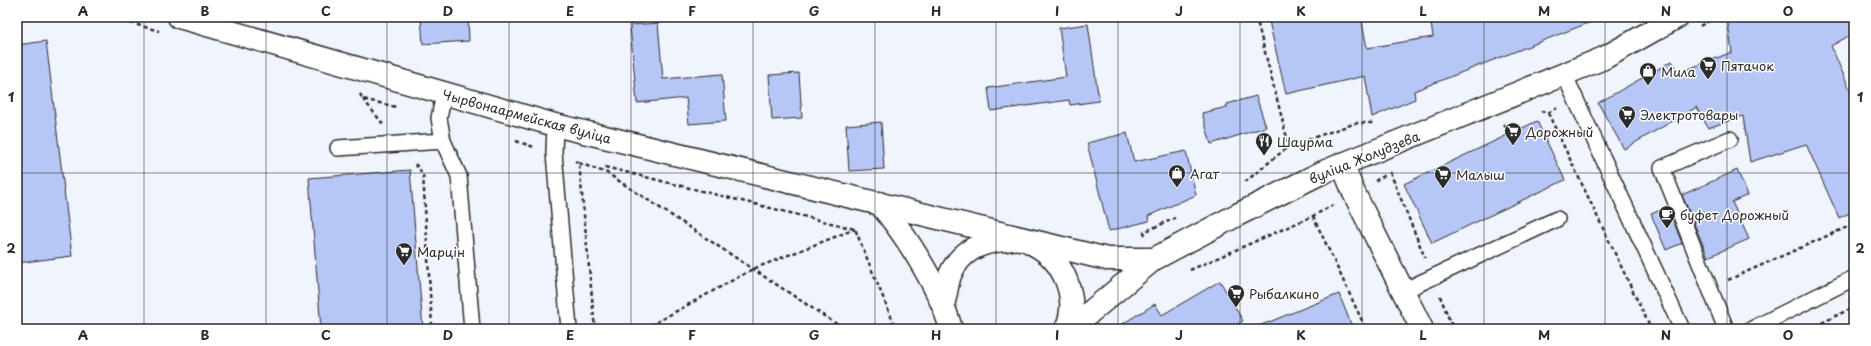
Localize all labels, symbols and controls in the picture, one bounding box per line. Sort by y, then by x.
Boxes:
text: A [78,1,88,20]
text: B [201,1,210,20]
text: C [321,1,331,20]
text: D [443,1,453,20]
text: E [566,1,574,20]
text: F [688,1,696,20]
text: G [809,1,819,20]
text: H [931,1,941,20]
text: I [1055,1,1059,20]
text: J [1175,1,1183,20]
text: K [1296,1,1306,20]
text: L [1419,1,1427,20]
text: M [1538,1,1550,20]
text: N [1661,1,1671,20]
text: O [1783,1,1793,20]
supermarket icon: Пятачок [1698,55,1718,80]
place label: Пятачок [1721,56,1774,75]
shop icon: Мила [1638,61,1658,86]
place label: Мила [1661,62,1697,81]
street label: Чырвонаармейская вуліца [440,84,614,148]
text: 1 [8,87,14,106]
text: 1 [1857,87,1863,106]
supermarket icon: Электротовары [1617,104,1637,129]
place label: Электротовары [1640,105,1738,124]
supermarket icon: Дорожный [1503,121,1523,146]
place label: Дорожный [1525,122,1593,141]
street label: вуліца Жолудзева [1306,126,1423,188]
restaurant icon: Шаурма [1254,131,1274,156]
place label: Шаурма [1277,132,1333,151]
shop icon: Агат [1167,163,1187,188]
place label: Агат [1190,164,1220,183]
supermarket icon: Малыш [1433,164,1453,189]
place label: Малыш [1456,165,1505,184]
cafe icon: буфет Дорожный [1657,204,1677,229]
place label: буфет Дорожный [1680,205,1789,224]
text: 2 [6,238,16,257]
text: 2 [1855,238,1865,257]
supermarket icon: Марцін [394,241,414,266]
place label: Марцін [417,242,465,261]
supermarket icon: Рыбалкино [1226,283,1246,308]
place label: Рыбалкино [1249,284,1319,303]
text: A [78,325,88,344]
text: B [201,325,210,344]
text: C [321,325,331,344]
text: D [443,325,453,344]
text: E [566,325,574,344]
text: F [688,325,696,344]
text: G [809,325,819,344]
text: H [931,325,941,344]
text: I [1055,325,1059,344]
text: J [1175,325,1183,344]
text: K [1296,325,1306,344]
text: L [1419,325,1427,344]
text: M [1538,325,1550,344]
text: N [1661,325,1671,344]
text: O [1783,325,1793,344]

